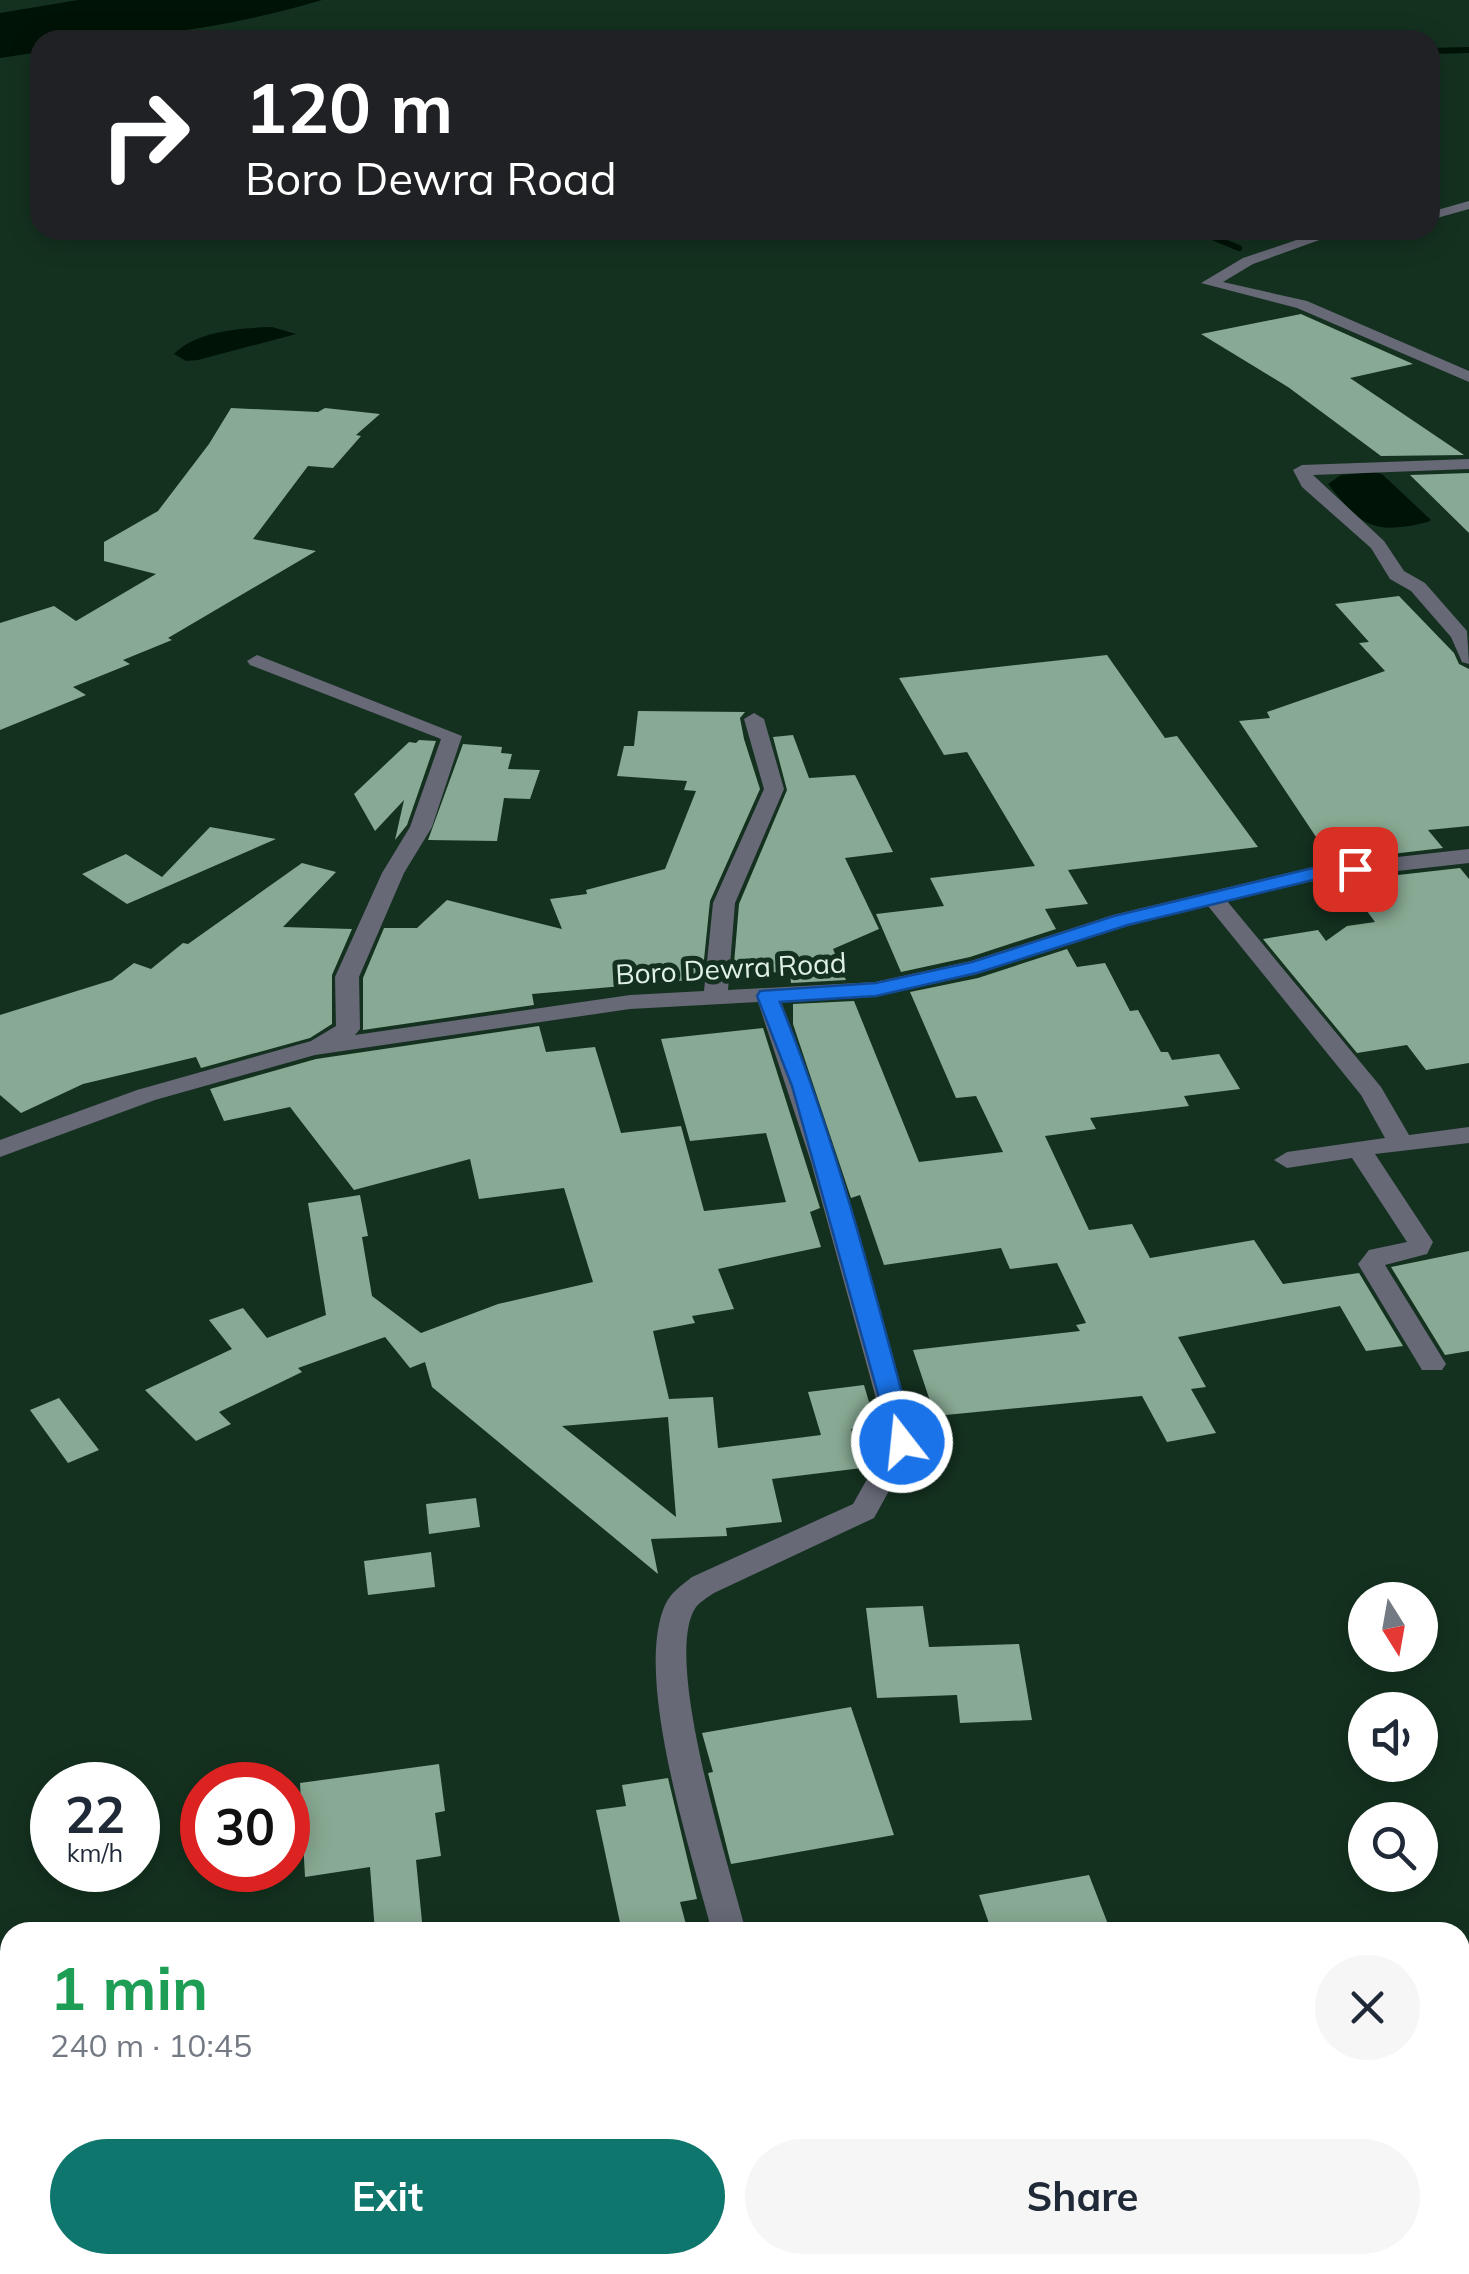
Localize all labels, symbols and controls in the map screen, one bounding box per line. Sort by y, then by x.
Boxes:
text: 120 m [245,63,453,151]
icon: right [80,70,210,200]
text: Boro Dewra Road [245,150,617,206]
pin [1313,827,1398,912]
icon: arrive [1328,842,1383,897]
street label: Boro Dewra Road [615,944,847,992]
position arrow [850,1390,954,1494]
north arrow [1348,1582,1438,1672]
map controls [1348,1582,1438,1892]
button: sound [1348,1692,1438,1782]
speed limit sign: 30 [180,1762,310,1892]
text: 22 [65,1783,125,1846]
button: search [1348,1802,1438,1892]
text: km/h [67,1837,123,1868]
text: 1 min [50,1950,208,2025]
button: close [1315,1955,1420,2060]
text: 240 m · 10:45 [50,2025,252,2065]
button: Exit [50,2139,725,2254]
button: Share [745,2139,1420,2254]

